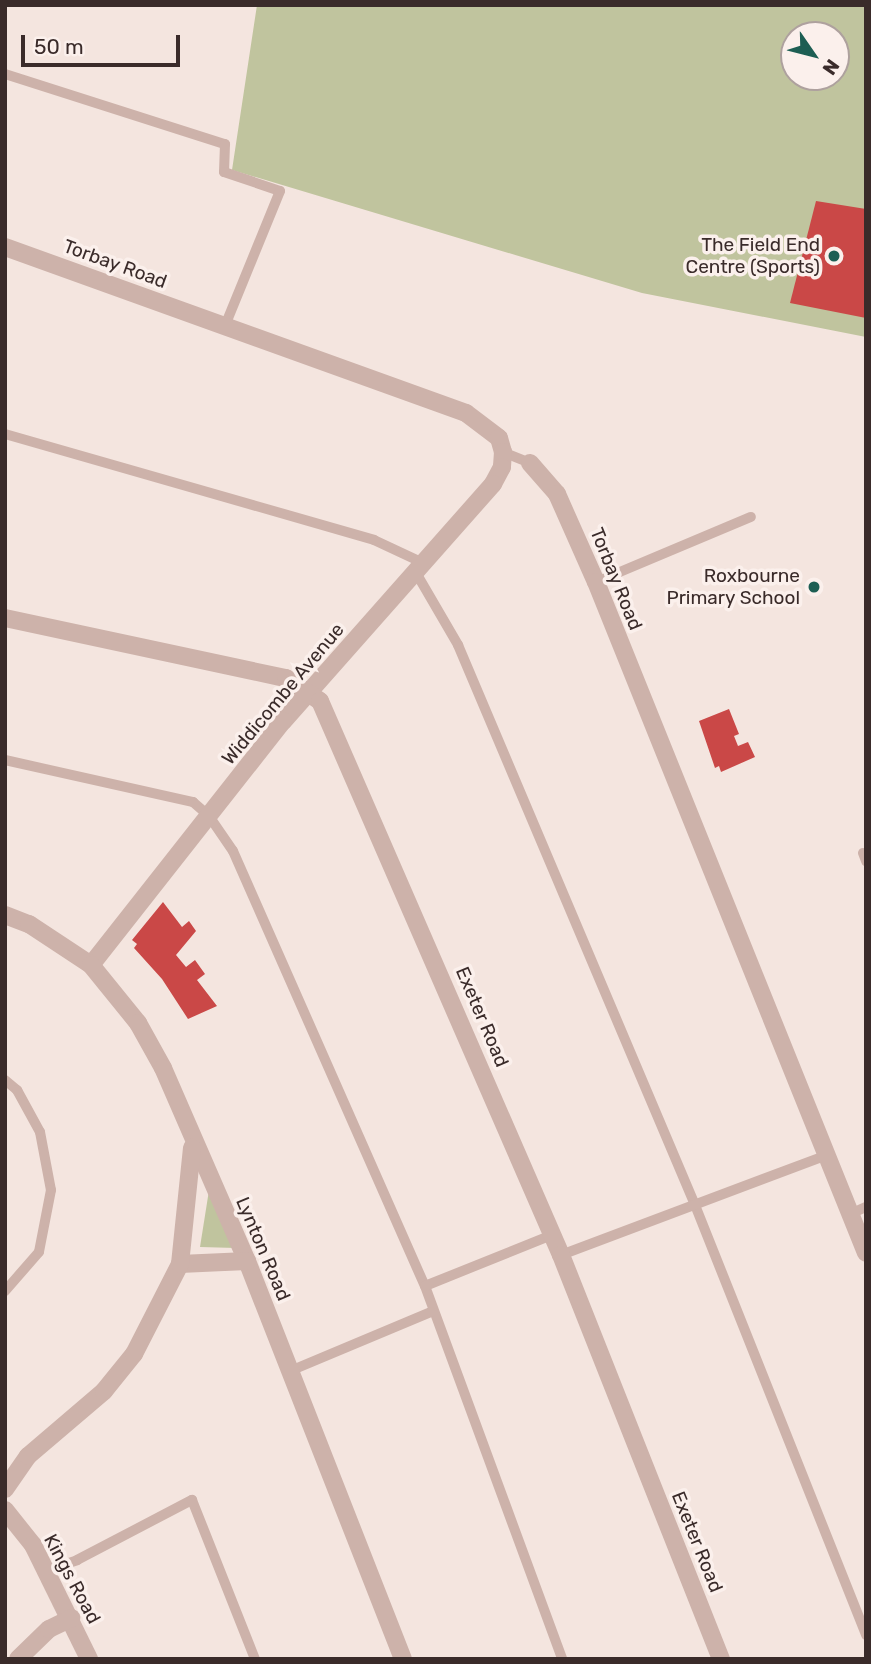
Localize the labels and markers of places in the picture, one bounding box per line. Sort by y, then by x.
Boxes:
place label: The Field End Centre (Sports) [686,234,820,278]
marker: The Field End Centre (Sports) [826,248,842,264]
place label: Roxbourne Primary School [666,565,800,609]
marker: Roxbourne Primary School [806,579,822,595]

